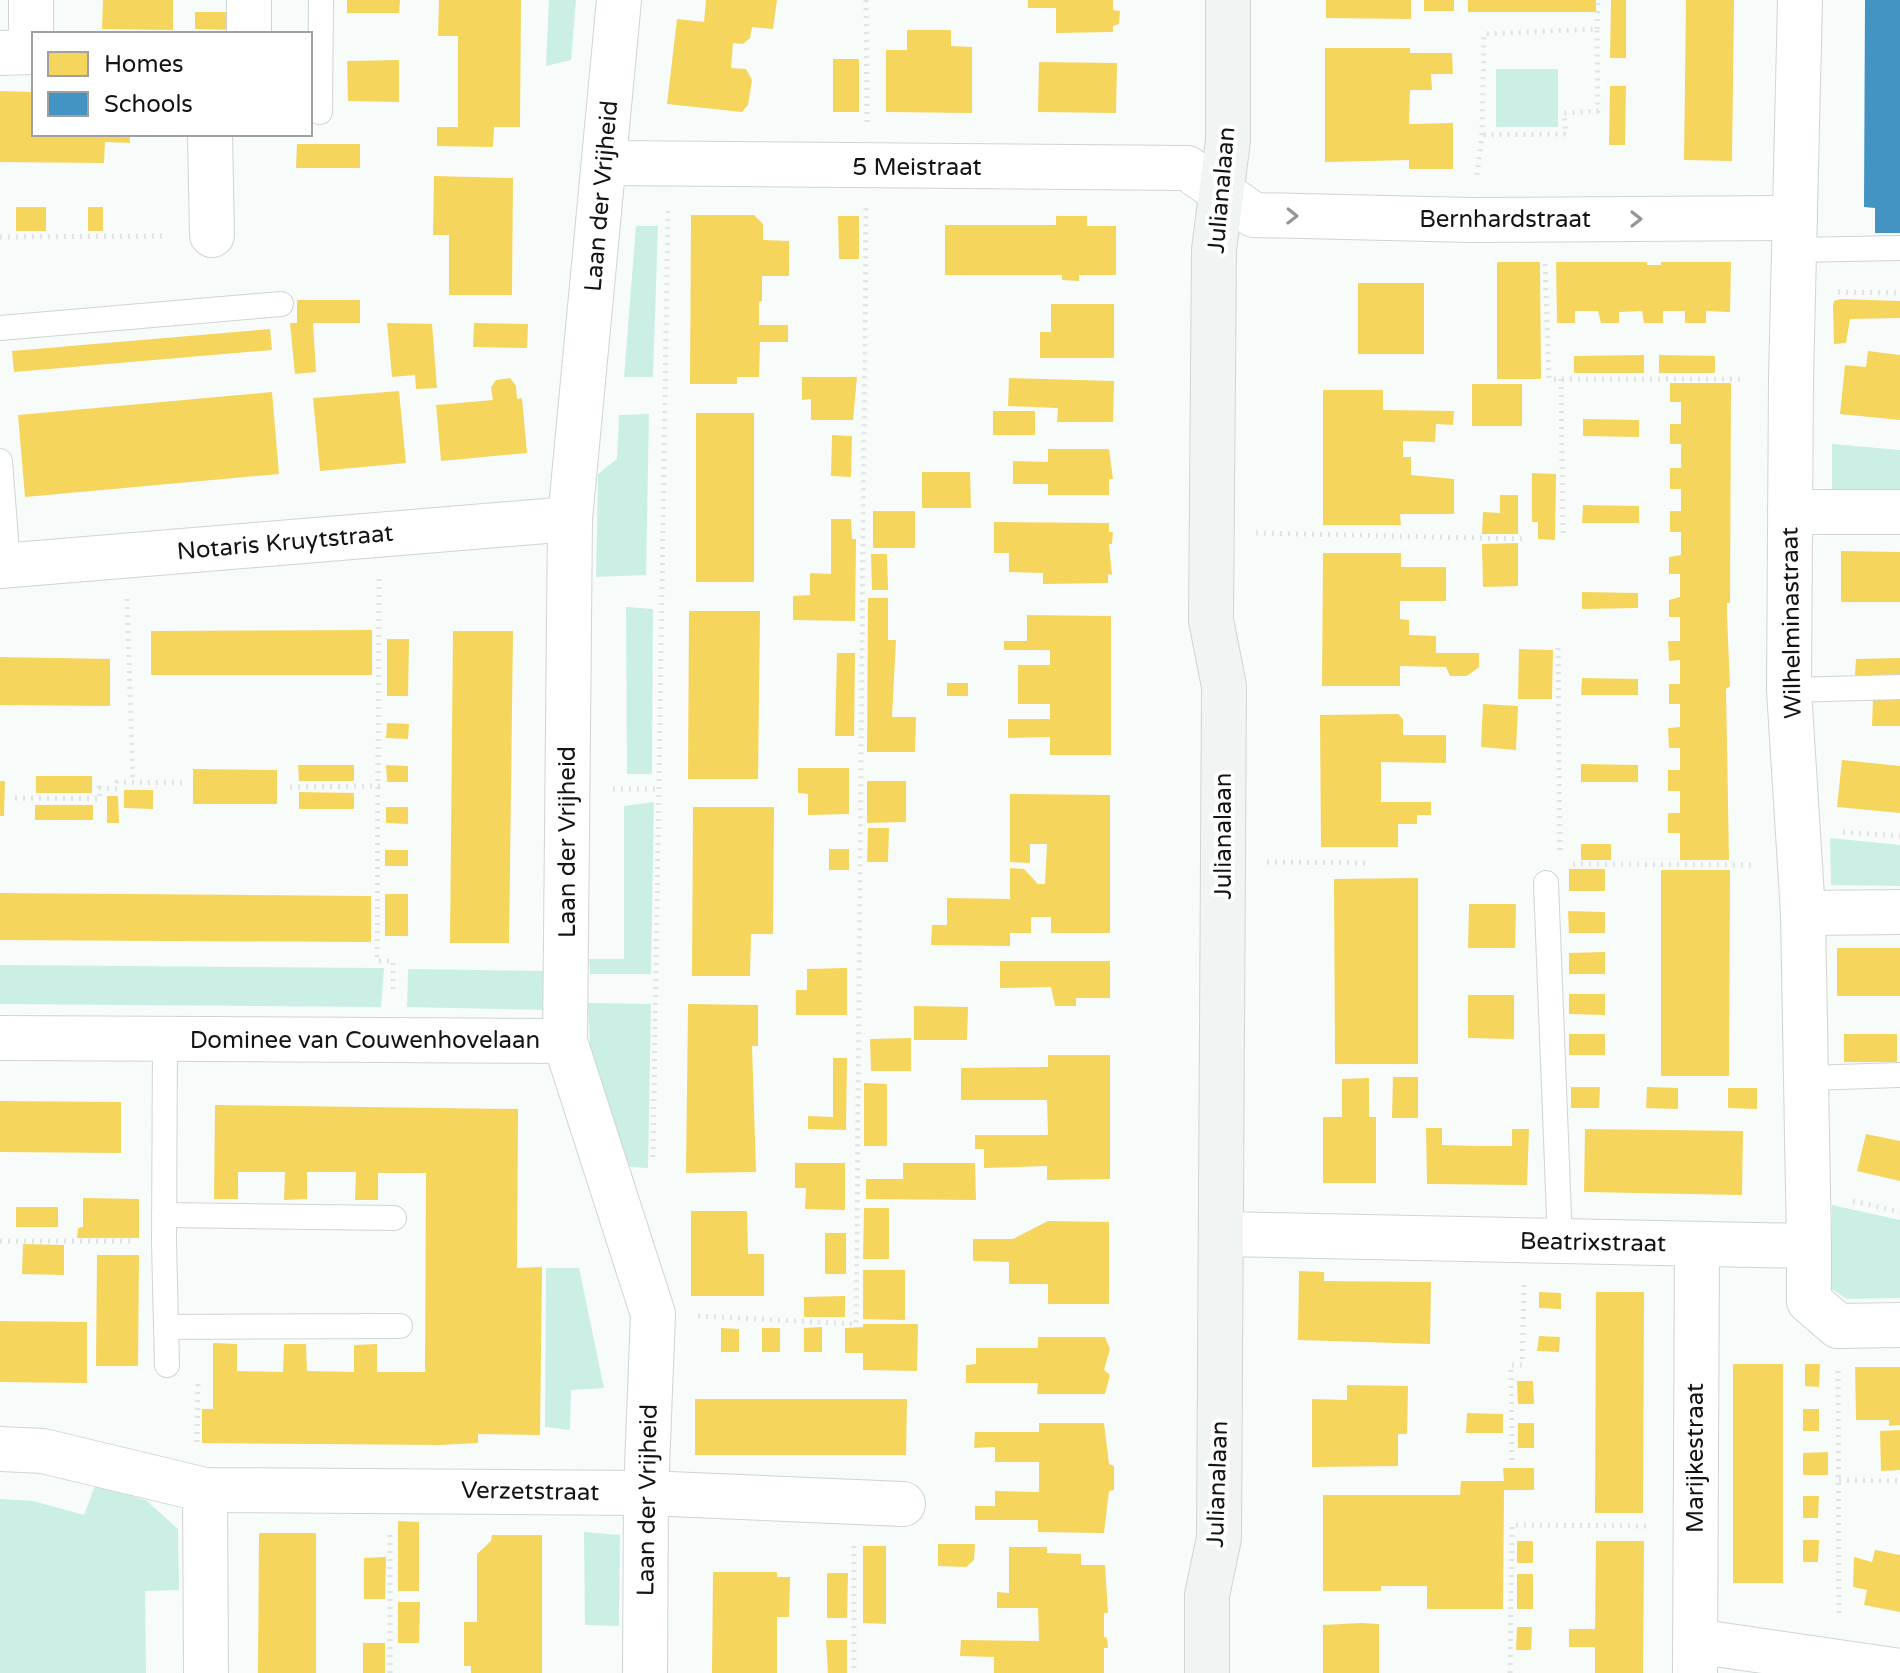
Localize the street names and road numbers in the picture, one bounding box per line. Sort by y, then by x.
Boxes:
street label: Laan der Vrijheid [579,99,624,293]
street label: Julianalaan [1202,126,1241,255]
street label: 5 Meistraat [852,153,982,182]
street label: Bernhardstraat [1419,205,1591,234]
street label: Notaris Kruytstraat [176,519,394,566]
street label: Wilhelminastraat [1775,527,1808,719]
street label: Laan der Vrijheid [553,746,582,938]
street label: Julianalaan [1209,773,1238,899]
street label: Dominee van Couwenhovelaan [190,1026,540,1055]
street label: Beatrixstraat [1520,1227,1666,1258]
street label: Marijkestraat [1681,1383,1710,1533]
street label: Laan der Vrijheid [631,1404,664,1596]
street label: Julianalaan [1201,1420,1234,1548]
street label: Verzetstraat [461,1476,599,1507]

